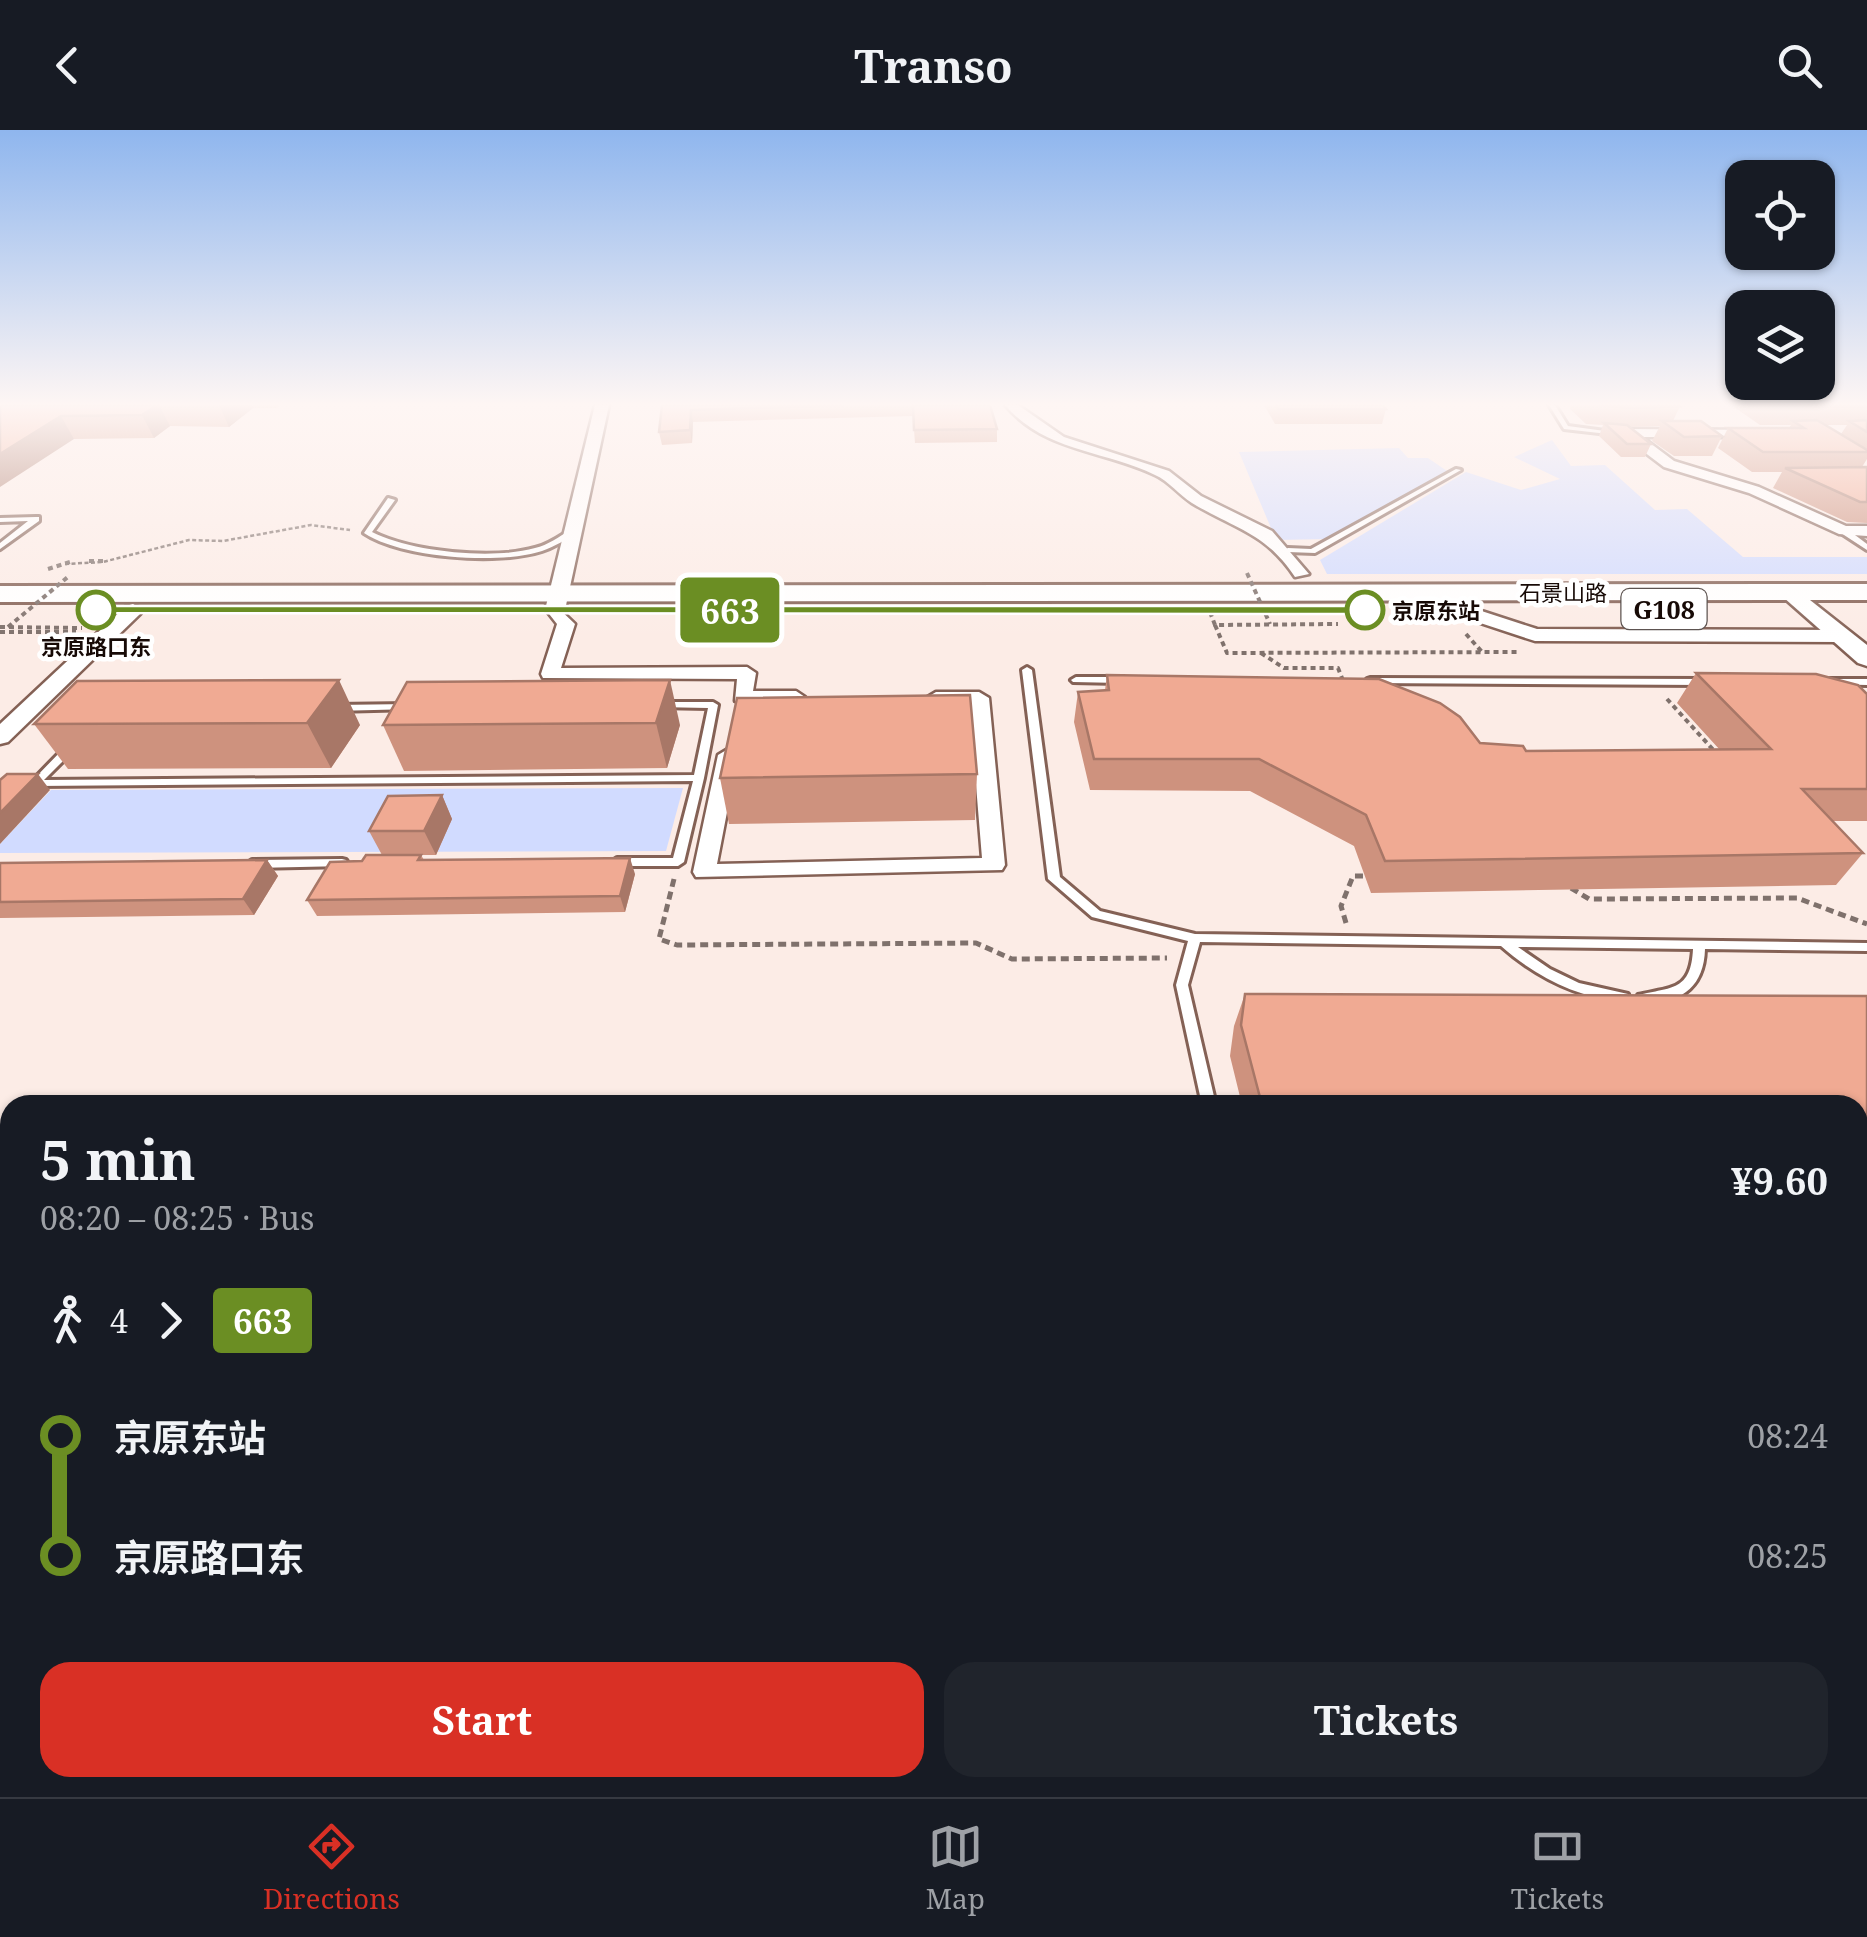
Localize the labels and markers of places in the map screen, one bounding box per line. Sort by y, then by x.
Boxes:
marker: 京原路口东 [77,591,115,629]
marker: 京原东站 [1346,591,1384,629]
place label: 京原东站 [1392,595,1480,625]
place label: 京原路口东 [41,631,151,661]

